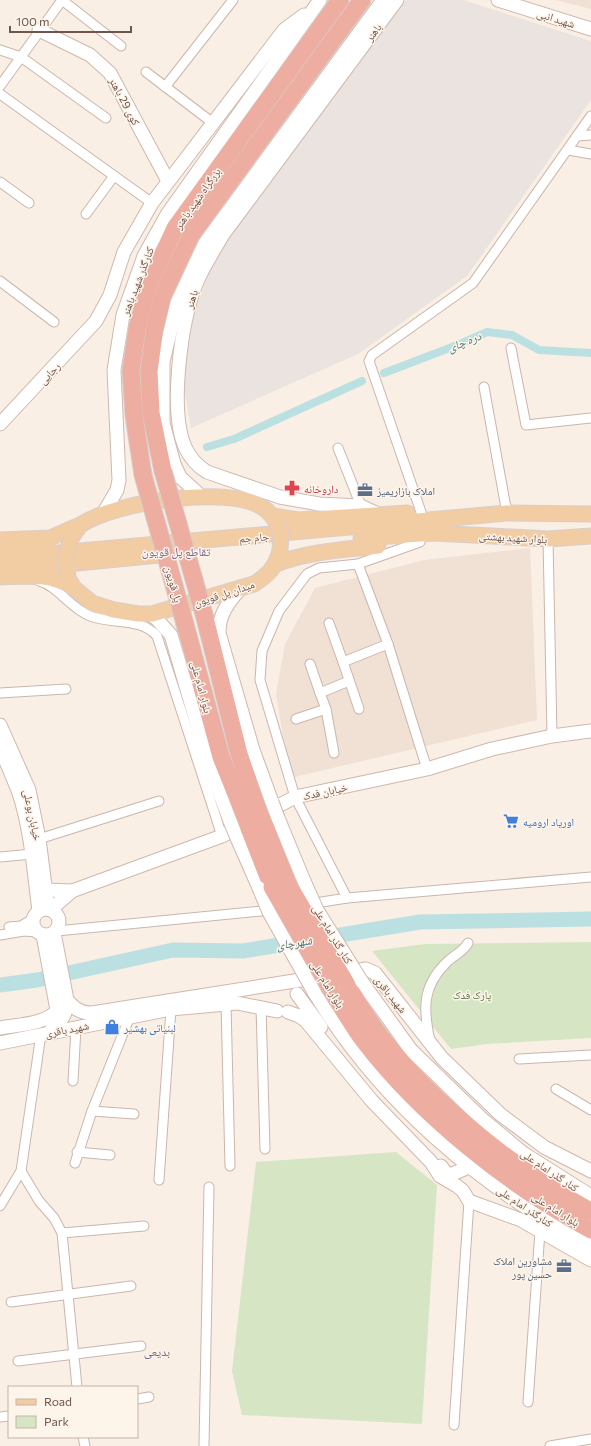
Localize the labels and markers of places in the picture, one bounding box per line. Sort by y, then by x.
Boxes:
pharmacy icon: داروخانه [283,479,301,497]
office icon: املاک بازاریمیز [356,481,374,499]
place label: داروخانه [304,482,339,495]
place label: املاک بازاریمیز [376,484,435,497]
supermarket icon: اوریاد ارومیه [502,812,520,830]
place label: اوریاد ارومیه [523,815,574,828]
shop icon: لبنیاتی بهشیر [103,1018,121,1036]
place label: لبنیاتی بهشیر [123,1021,176,1035]
place label: مشاورین املاک حسین پور [493,1254,552,1281]
office icon: مشاورین املاک حسین پور [555,1257,573,1275]

